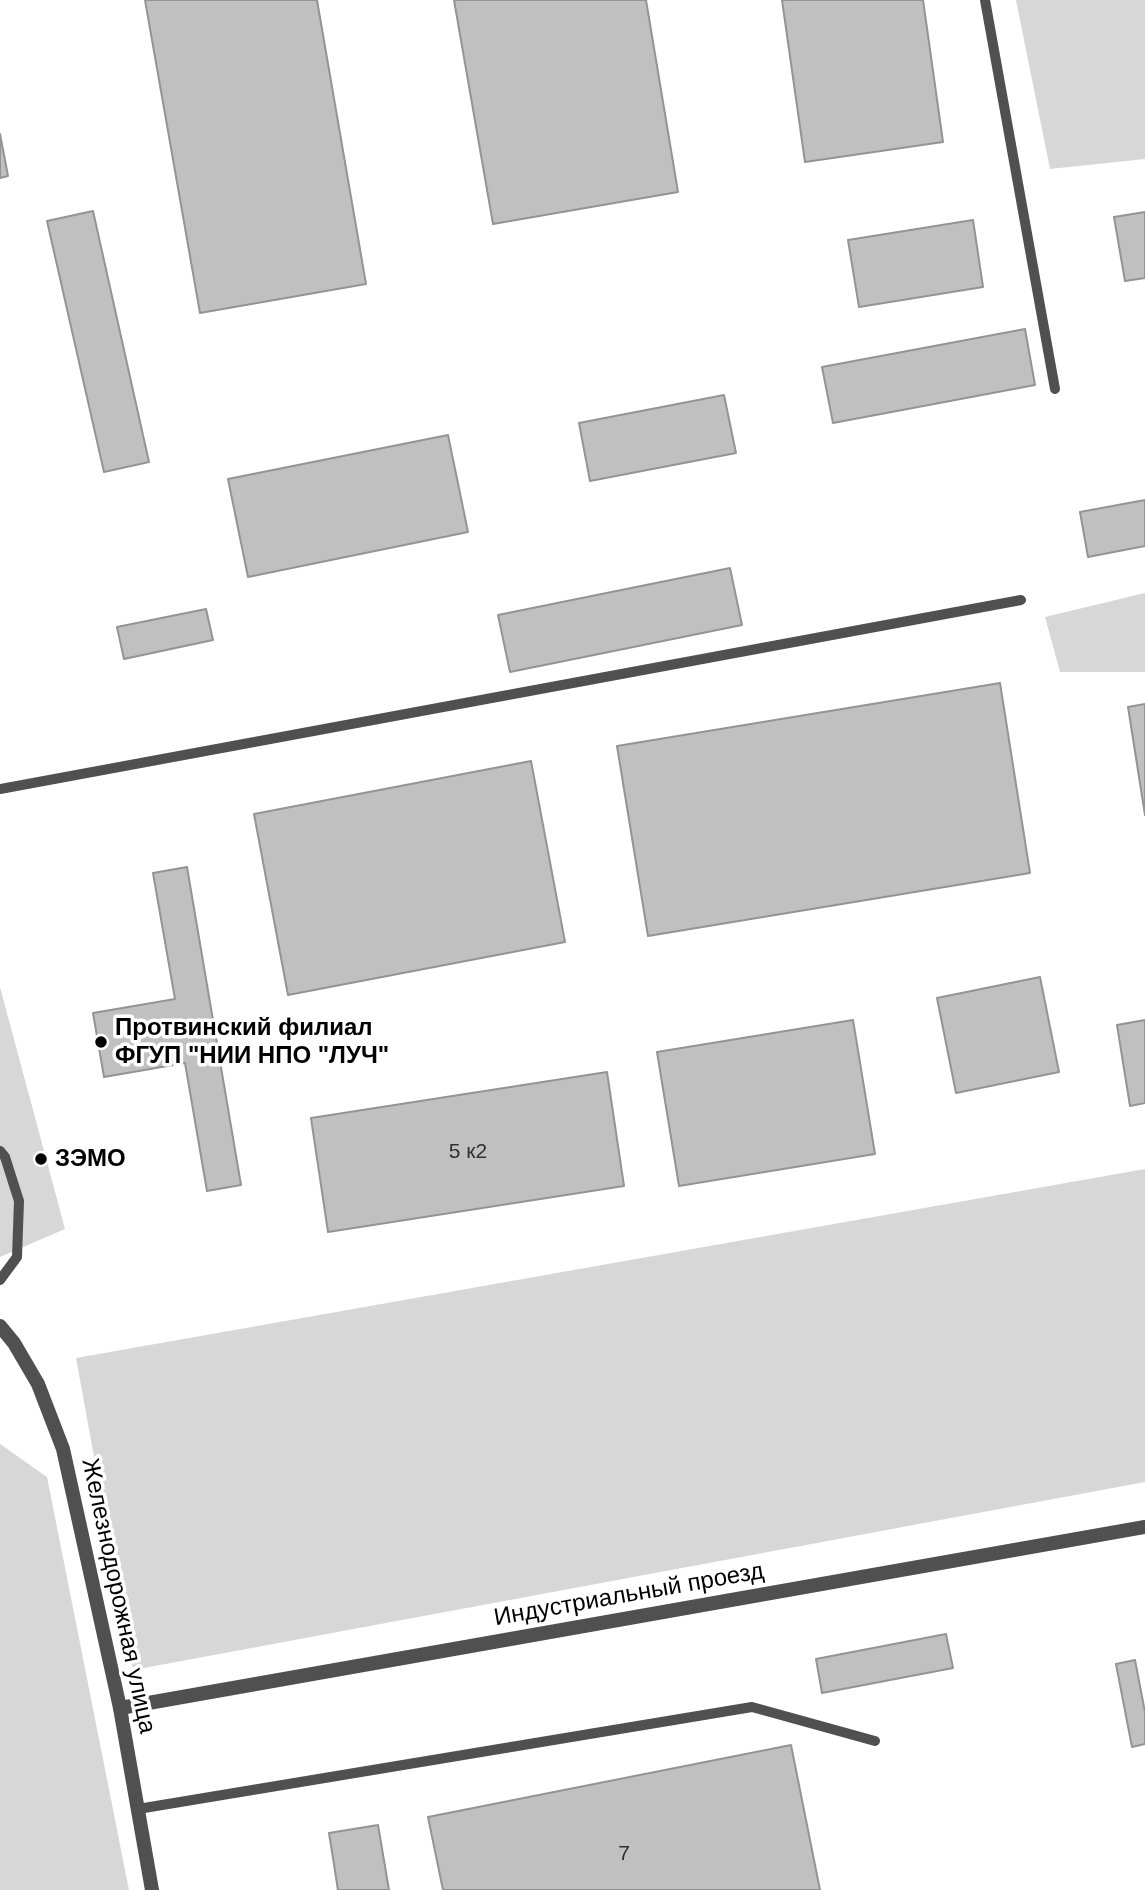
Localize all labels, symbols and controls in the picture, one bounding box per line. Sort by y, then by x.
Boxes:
place label: Протвинский филиал ФГУП "НИИ НПО "ЛУЧ" [115,1014,389,1070]
marker: Протвинский филиал ФГУП "НИИ НПО "ЛУЧ" [93,1034,109,1050]
house number: 5 к2 [449,1139,487,1165]
place label: ЗЭМО [55,1145,126,1173]
marker: ЗЭМО [33,1151,49,1167]
street label: Железнодорожная улица [75,1456,161,1736]
street label: Индустриальный проезд [492,1557,766,1633]
house number: 7 [618,1841,630,1867]

